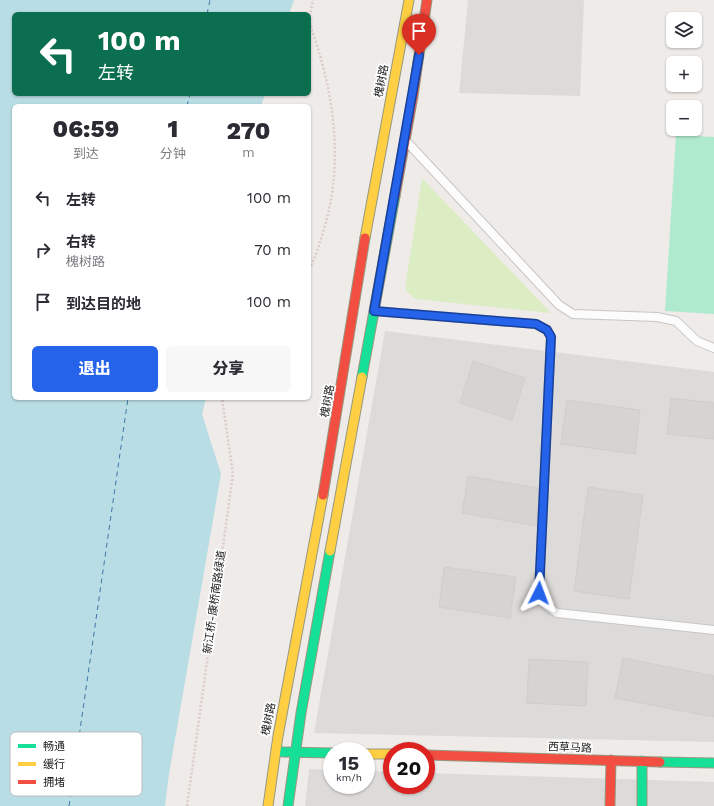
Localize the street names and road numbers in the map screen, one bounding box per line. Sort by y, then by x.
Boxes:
street label: 槐树路 [372,64,391,99]
street label: 槐树路 [318,384,337,418]
street label: 新江桥-康桥南路绿道 [201,549,228,655]
street label: 槐树路 [259,702,278,737]
street label: 西草马路 [548,740,592,755]

